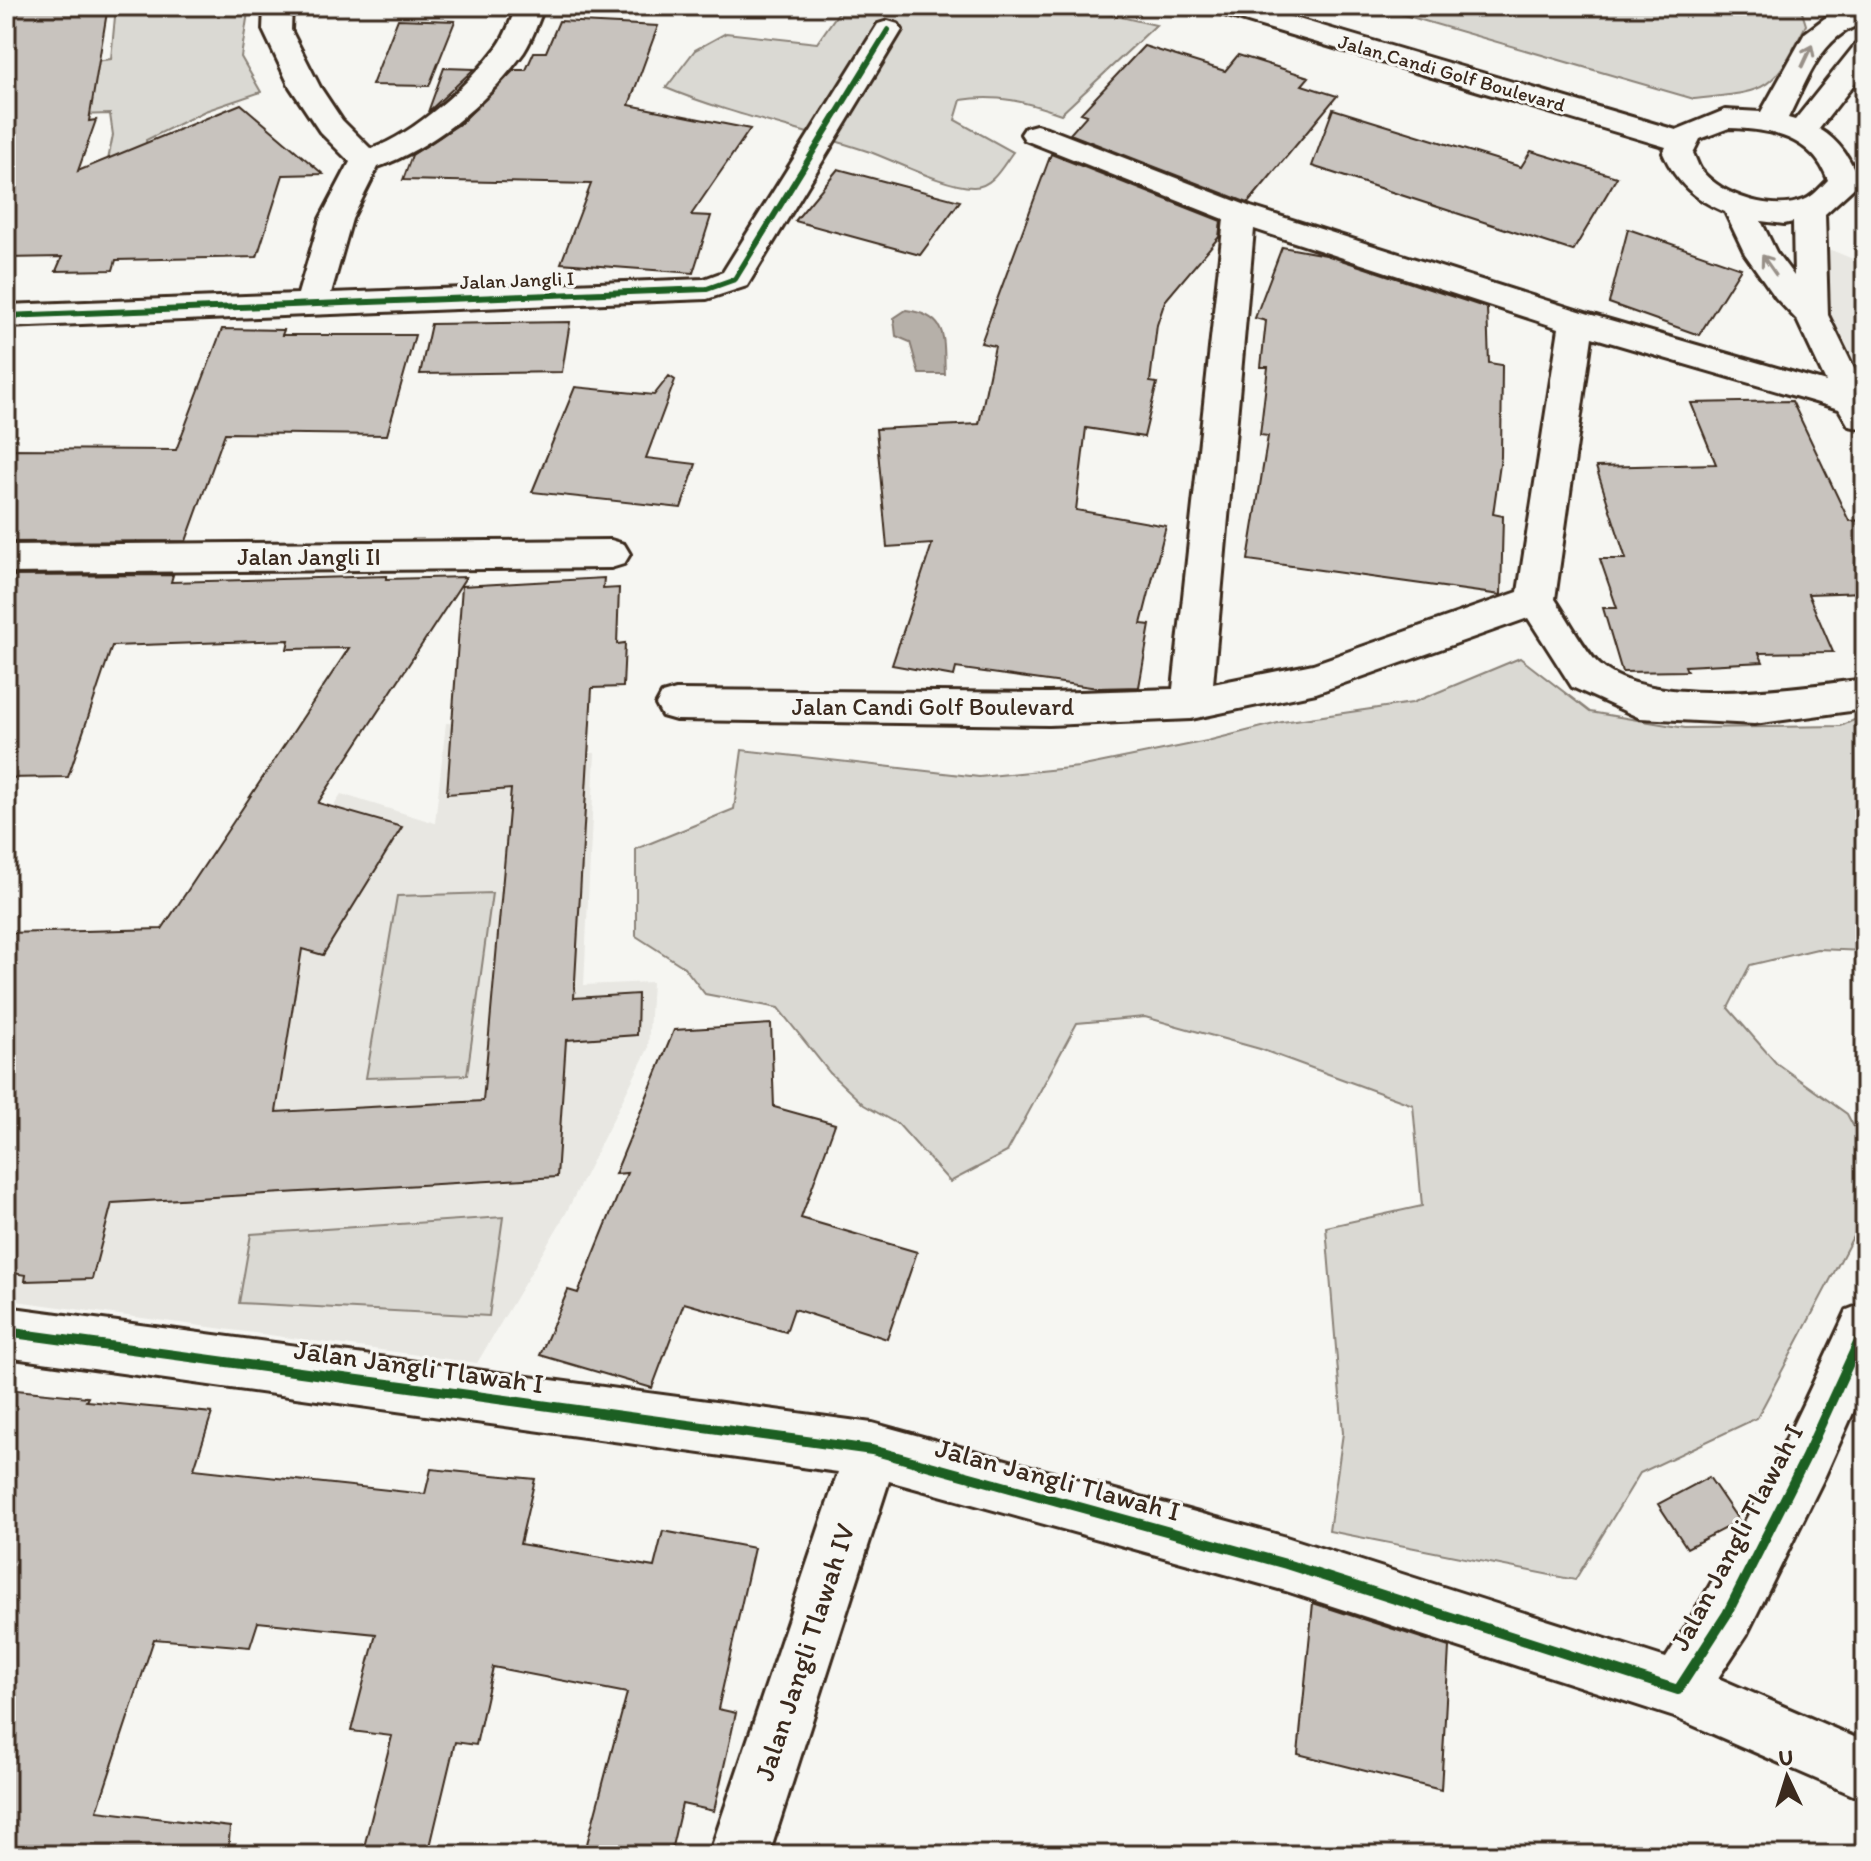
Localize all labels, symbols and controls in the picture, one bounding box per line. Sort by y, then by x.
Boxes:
street label: Jalan Candi Golf Boulevard [1336,29,1568,117]
one-way arrow [1800,44,1815,68]
one-way arrow [1761,254,1777,276]
street label: Jalan Jangli I [459,266,575,294]
street label: Jalan Jangli II [237,542,381,571]
street label: Jalan Candi Golf Boulevard [792,692,1074,721]
street label: Jalan Jangli Tlawah I [292,1332,546,1400]
street label: Jalan Jangli Tlawah I [1662,1418,1810,1656]
street label: Jalan Jangli Tlawah I [932,1430,1184,1528]
street label: Jalan Jangli Tlawah IV [746,1519,862,1785]
north arrow [1747,1737,1827,1817]
text: U [1777,1744,1794,1772]

